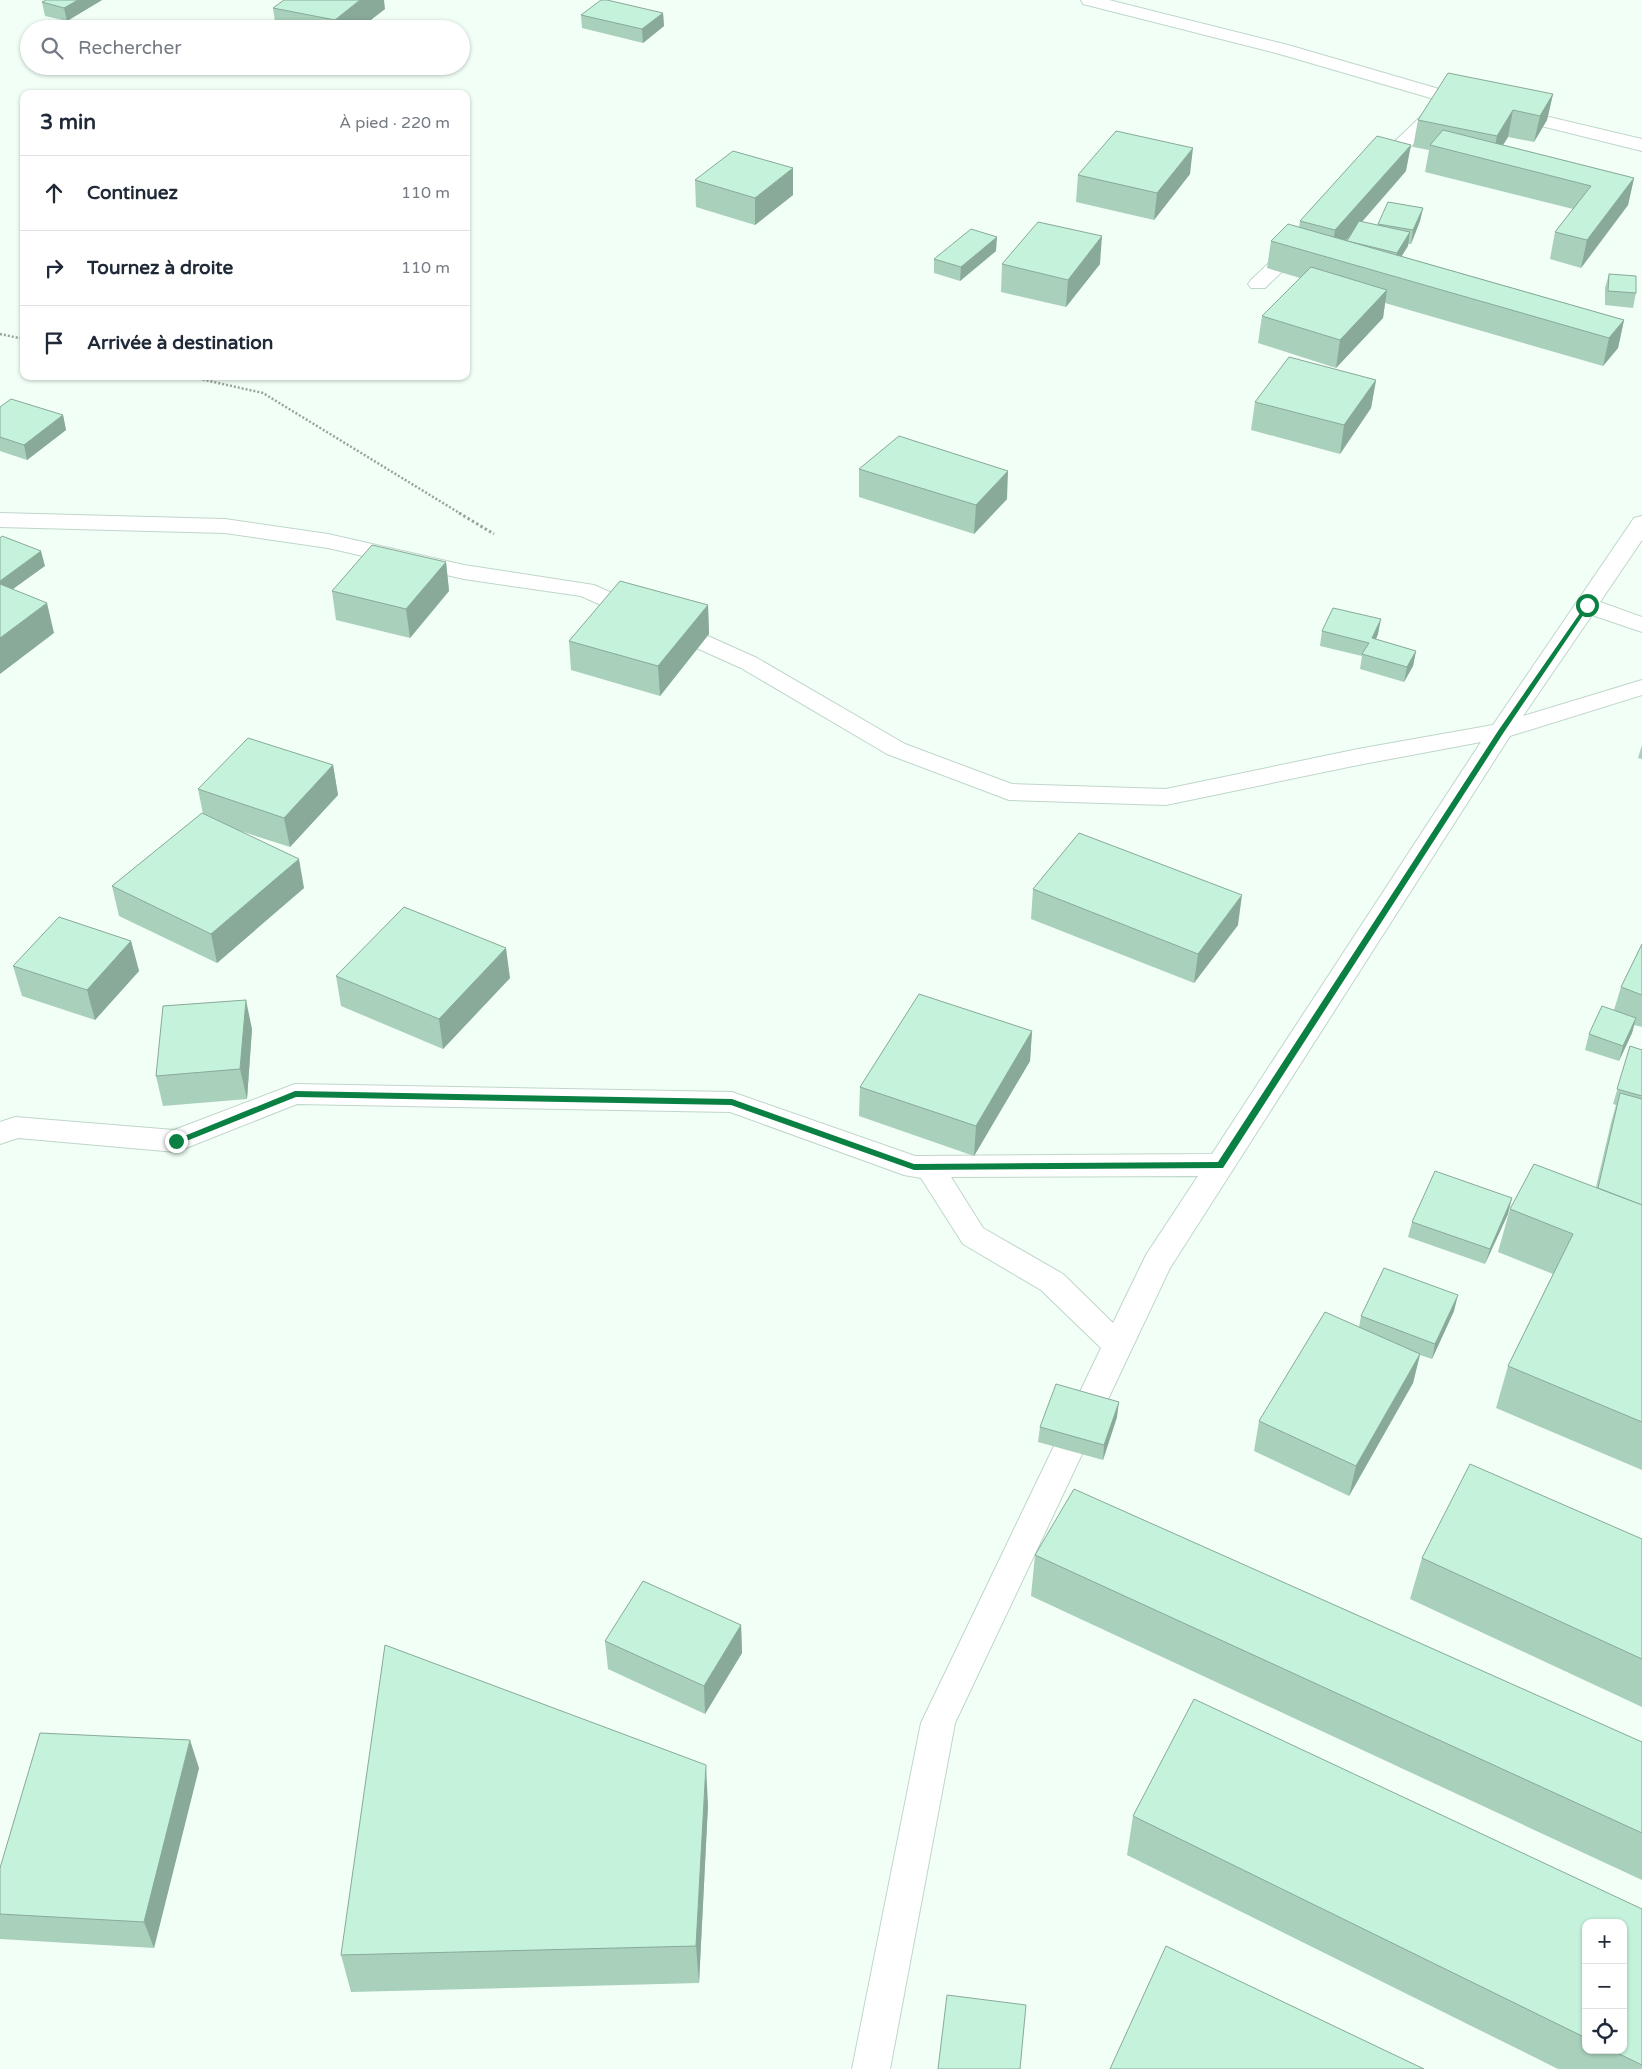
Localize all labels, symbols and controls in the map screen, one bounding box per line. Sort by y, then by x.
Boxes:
search box [20,20,470,75]
icon: search [38,34,66,62]
text: Rechercher [78,37,181,59]
text: 3 min [40,110,96,135]
text: À pied · 220 m [339,113,450,133]
icon: ahead [40,179,68,207]
text: Continuez [87,182,178,204]
text: 110 m [401,183,450,203]
icon: right [40,254,68,282]
text: Tournez à droite [87,257,233,279]
text: 110 m [401,258,450,278]
icon: arrive [40,329,68,357]
text: Arrivée à destination [87,332,273,354]
route start [1576,594,1599,617]
route end [165,1130,188,1153]
map controls [1582,1919,1627,2054]
button: + [1582,1919,1627,1964]
button: − [1582,1964,1627,2009]
button: locate [1582,2009,1627,2054]

